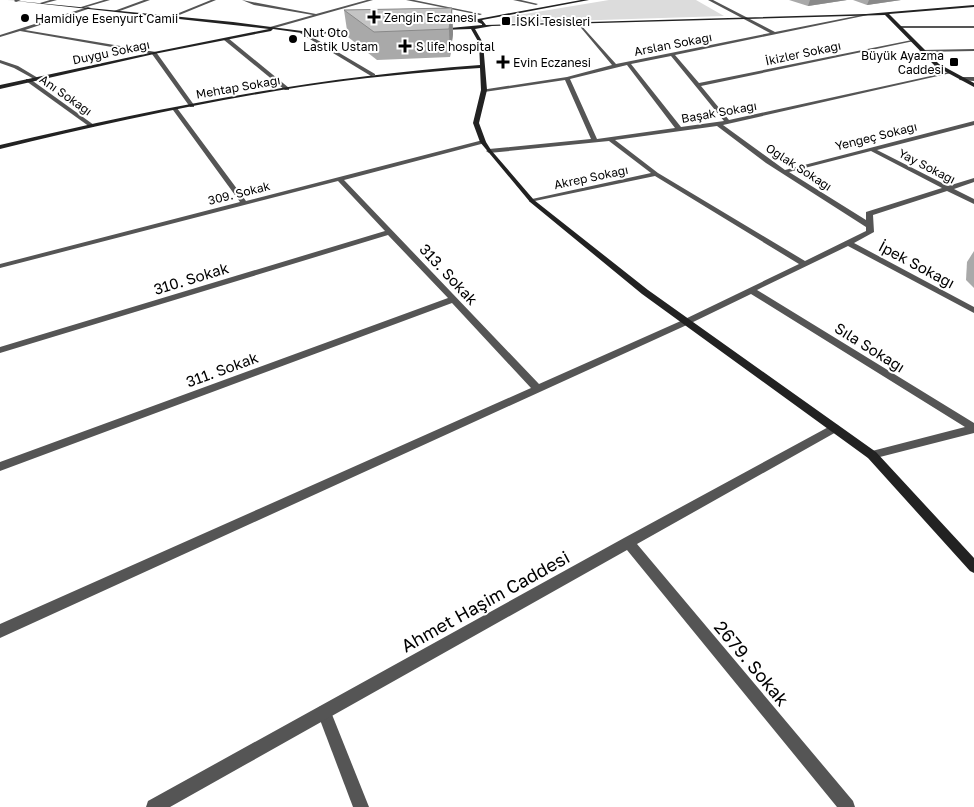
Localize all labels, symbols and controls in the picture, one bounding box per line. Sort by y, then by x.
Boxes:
place label: Zengin Eczanesi [384,10,477,25]
place label: Hamidiye Esenyurt Camii [35,11,178,26]
marker: Zengin Eczanesi [368,11,380,23]
marker: Hamidiye Esenyurt Camii [19,12,31,24]
place label: İSKİ Tesisleri [516,14,590,29]
marker: İSKİ Tesisleri [500,15,512,27]
place label: Nut Oto Lastik Ustam [303,25,378,54]
street label: Arslan Sokağı [633,29,713,59]
marker: Nut Oto Lastik Ustam [287,33,299,45]
street label: Duygu Sokağı [71,36,151,68]
street label: İkizler Sokağı [764,38,842,68]
marker: S life hospital [398,39,412,53]
place label: S life hospital [416,39,495,54]
place label: Büyük Ayazma Caddesi [861,48,944,77]
place label: Evin Eczanesi [513,55,591,70]
marker: Evin Eczanesi [497,56,509,68]
marker: Büyük Ayazma Caddesi [948,56,960,68]
street label: Anı Sokağı [37,71,95,119]
street label: Mehtap Sokağı [195,72,281,102]
street label: Başak Sokağı [680,98,758,126]
street label: Yengeç Sokağı [834,119,918,153]
street label: Oğlak Sokağı [763,140,835,194]
street label: Yay Sokağı [896,145,958,187]
street label: Akrep Sokağı [552,162,630,192]
street label: 309. Sokak [206,178,272,208]
street label: İpek Sokağı [876,236,958,292]
street label: 313. Sokak [416,240,482,309]
street label: 310. Sokak [151,258,231,298]
street label: Sıla Sokağı [832,318,908,376]
street label: 311. Sokak [183,347,261,390]
street label: Ahmet Haşim Caddesi [397,546,573,656]
street label: 2679. Sokak [710,616,794,710]

